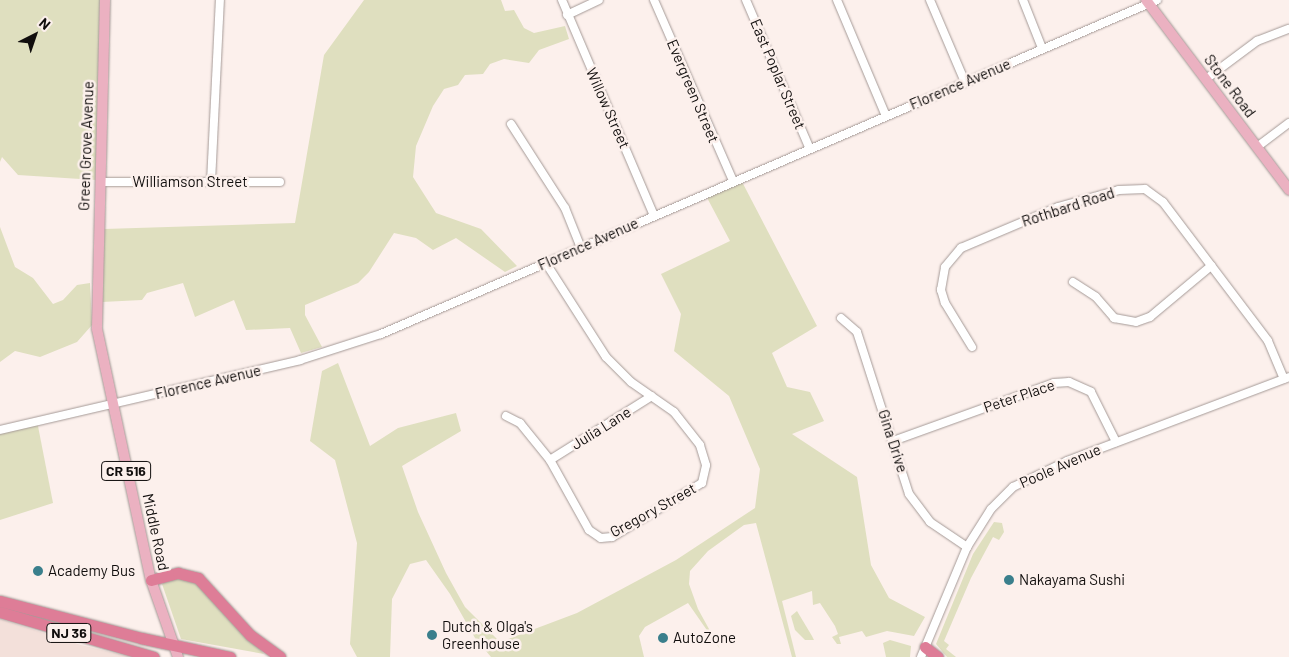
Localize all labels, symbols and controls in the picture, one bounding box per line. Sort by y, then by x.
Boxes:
north arrow [10,10,60,60]
text: N [36,14,54,33]
street label: East Poplar Street [747,16,809,132]
street label: Evergreen Street [663,37,723,145]
street label: Stone Road [1200,51,1260,121]
street label: Florence Avenue [907,55,1013,113]
street label: Willow Street [582,65,634,151]
street label: Green Grove Avenue [75,81,97,211]
street label: Williamson Street [132,173,248,191]
street label: Rothbard Road [1019,184,1117,230]
street label: Florence Avenue [535,214,641,274]
street label: Florence Avenue [153,361,263,403]
street label: Peter Place [981,375,1057,417]
street label: Julia Lane [568,403,634,453]
street label: Gina Drive [874,407,912,475]
street label: Poole Avenue [1017,440,1103,492]
road number: CR 516 [101,460,151,482]
street label: Gregory Street [607,479,699,541]
street label: Middle Road [139,492,173,572]
place label: Academy Bus [48,562,135,580]
marker: Academy Bus [32,565,44,577]
place label: Nakayama Sushi [1019,571,1125,589]
marker: Nakayama Sushi [1003,574,1015,586]
place label: Dutch & Olga's Greenhouse [442,617,533,652]
road number: NJ 36 [45,622,93,644]
marker: Dutch & Olga's Greenhouse [426,629,438,641]
place label: AutoZone [673,629,736,647]
marker: AutoZone [657,632,669,644]

